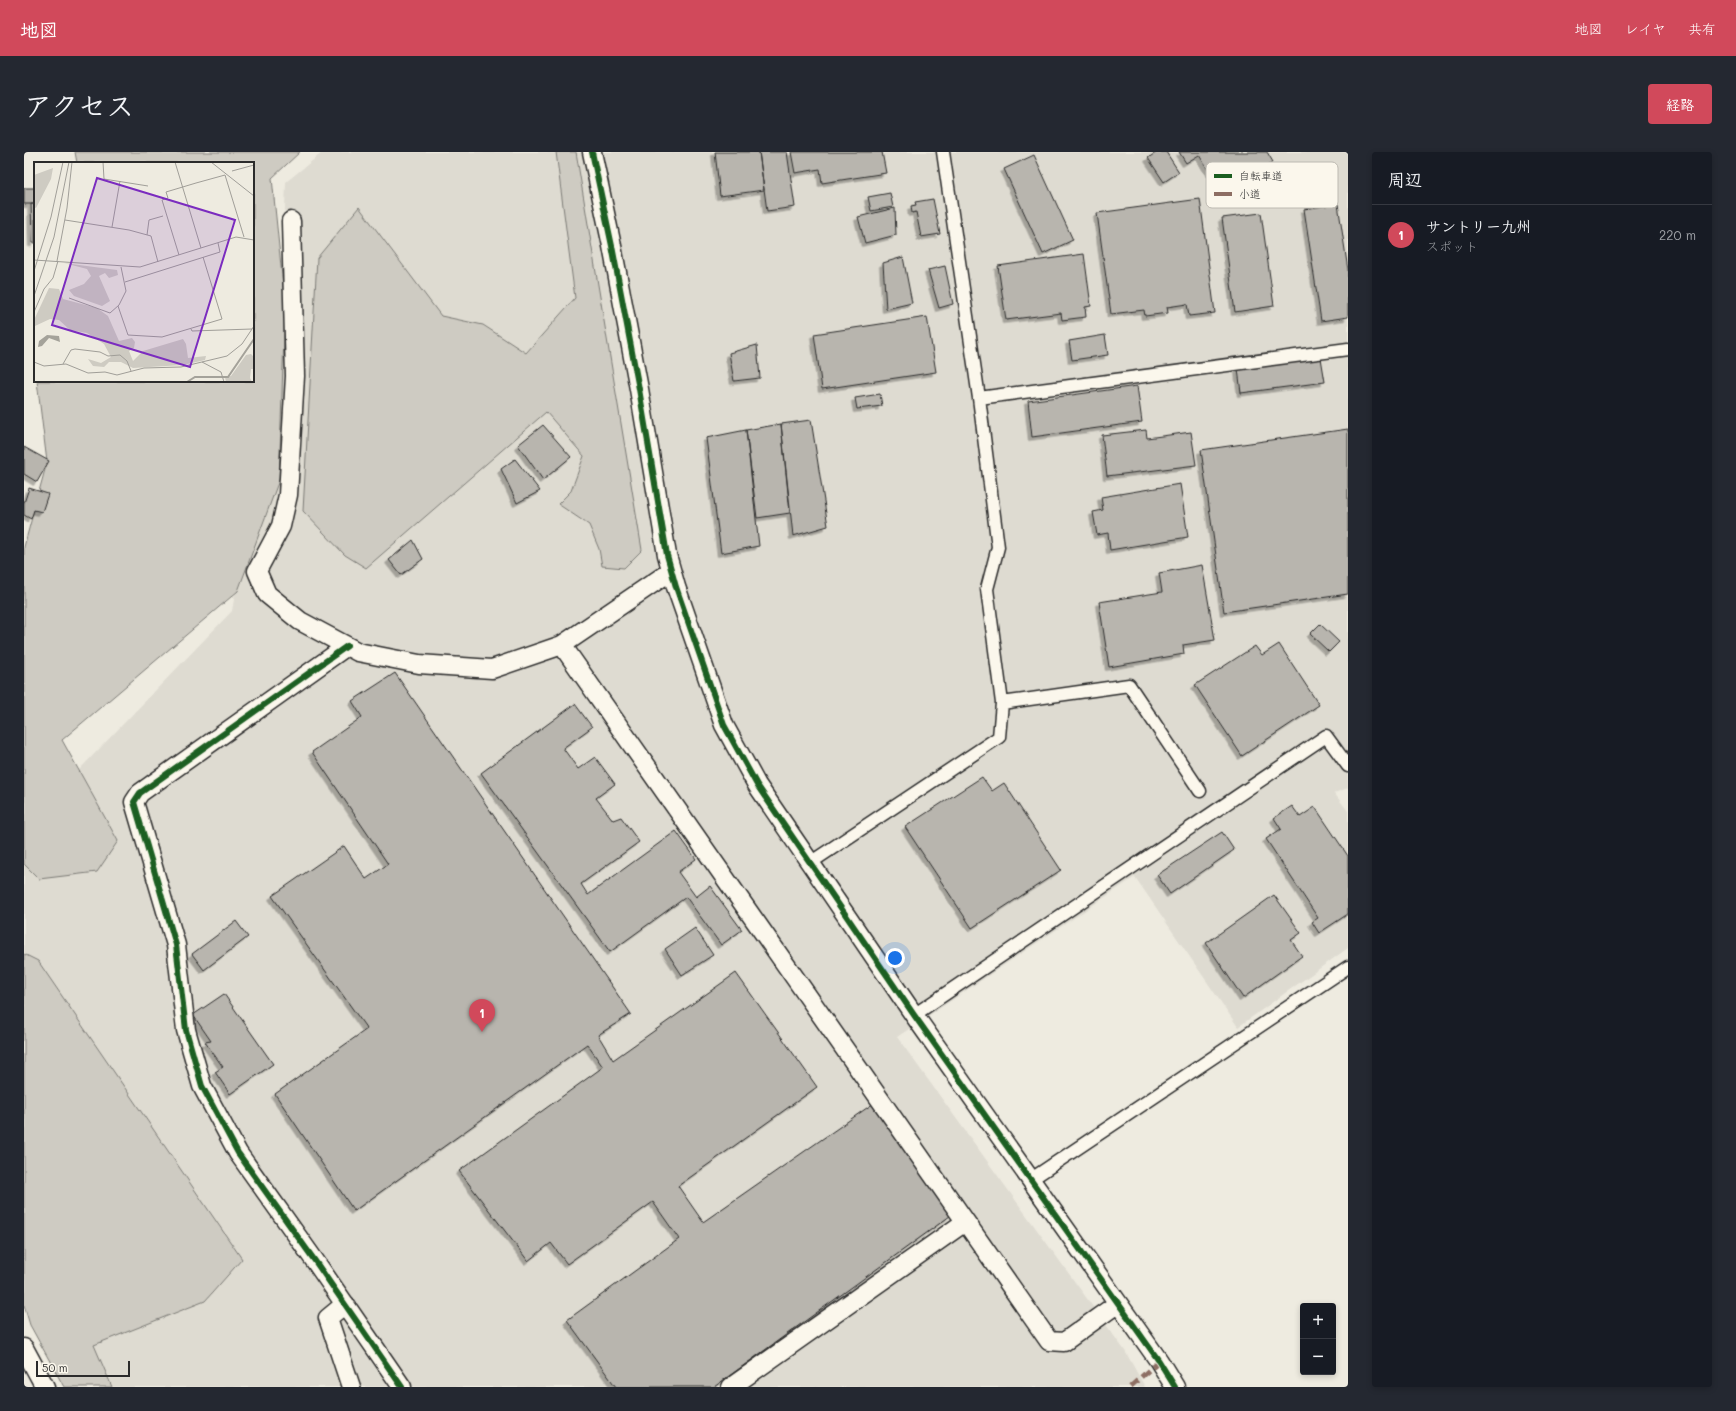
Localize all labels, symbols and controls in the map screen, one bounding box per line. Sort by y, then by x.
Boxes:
text: 地図 [20,17,58,42]
text: 地図 [1575,19,1603,38]
text: レイヤ [1625,19,1666,38]
text: 共有 [1688,19,1716,38]
button: 経路 [1648,84,1712,124]
text: アクセス [24,87,134,123]
inset map [34,162,254,382]
legend [1206,162,1338,208]
text: 自転車道 [1239,168,1283,183]
text: 周辺 [1388,168,1422,190]
text: 小道 [1239,186,1261,201]
text: サントリー九州 [1426,216,1531,236]
text: 1 [1398,226,1404,243]
text: 220 m [1659,226,1696,243]
text: スポット [1426,237,1478,254]
your location [885,948,905,968]
pin: 1 [469,999,495,1032]
map controls [1300,1303,1336,1375]
button: + [1300,1303,1336,1339]
button: − [1300,1339,1336,1375]
scale bar [36,1359,130,1378]
text: 50 m [42,1360,68,1375]

